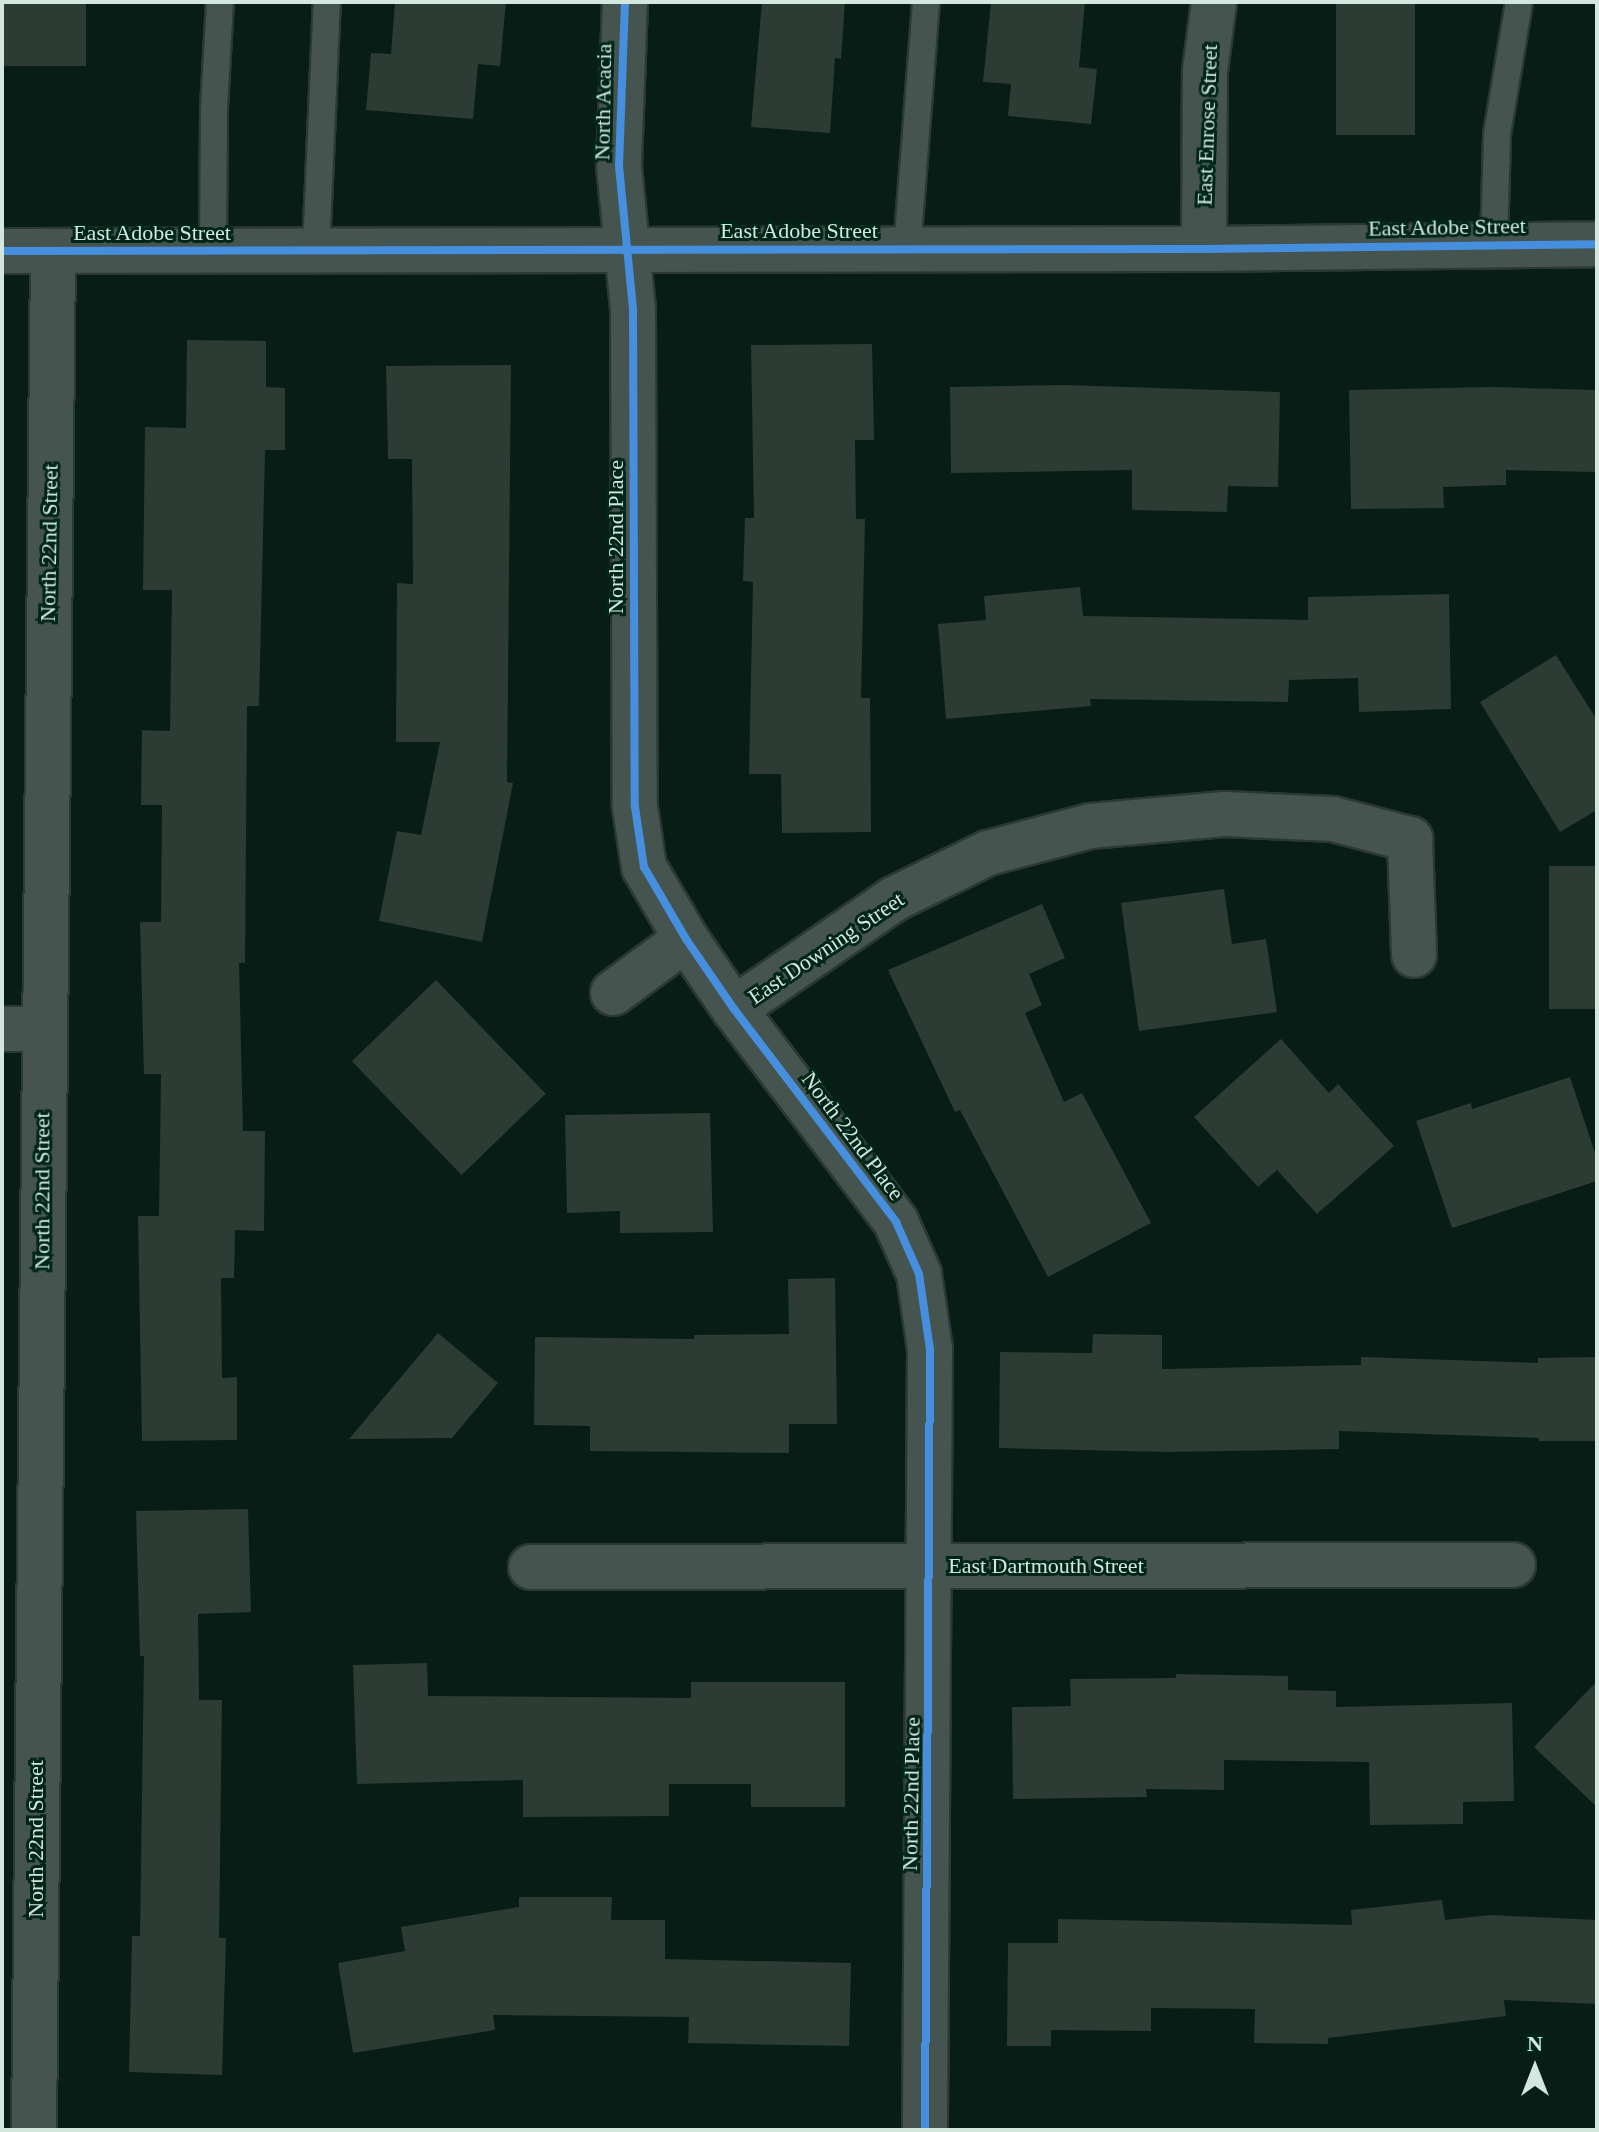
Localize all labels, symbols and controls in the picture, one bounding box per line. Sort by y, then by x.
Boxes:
street label: North Acacia [589,43,617,161]
street label: East Enrose Street [1191,44,1223,206]
street label: East Adobe Street [1367,212,1527,242]
street label: East Adobe Street [720,218,878,244]
street label: East Adobe Street [73,220,231,246]
street label: North 22nd Place [603,460,629,614]
street label: North 22nd Street [34,464,64,622]
street label: East Downing Street [743,886,909,1010]
street label: North 22nd Place [796,1067,910,1205]
street label: North 22nd Street [29,1112,55,1270]
street label: East Dartmouth Street [948,1553,1144,1579]
street label: North 22nd Place [896,1717,926,1871]
street label: North 22nd Street [23,1760,49,1918]
north arrow [1495,2028,1575,2108]
text: N [1527,2031,1543,2056]

